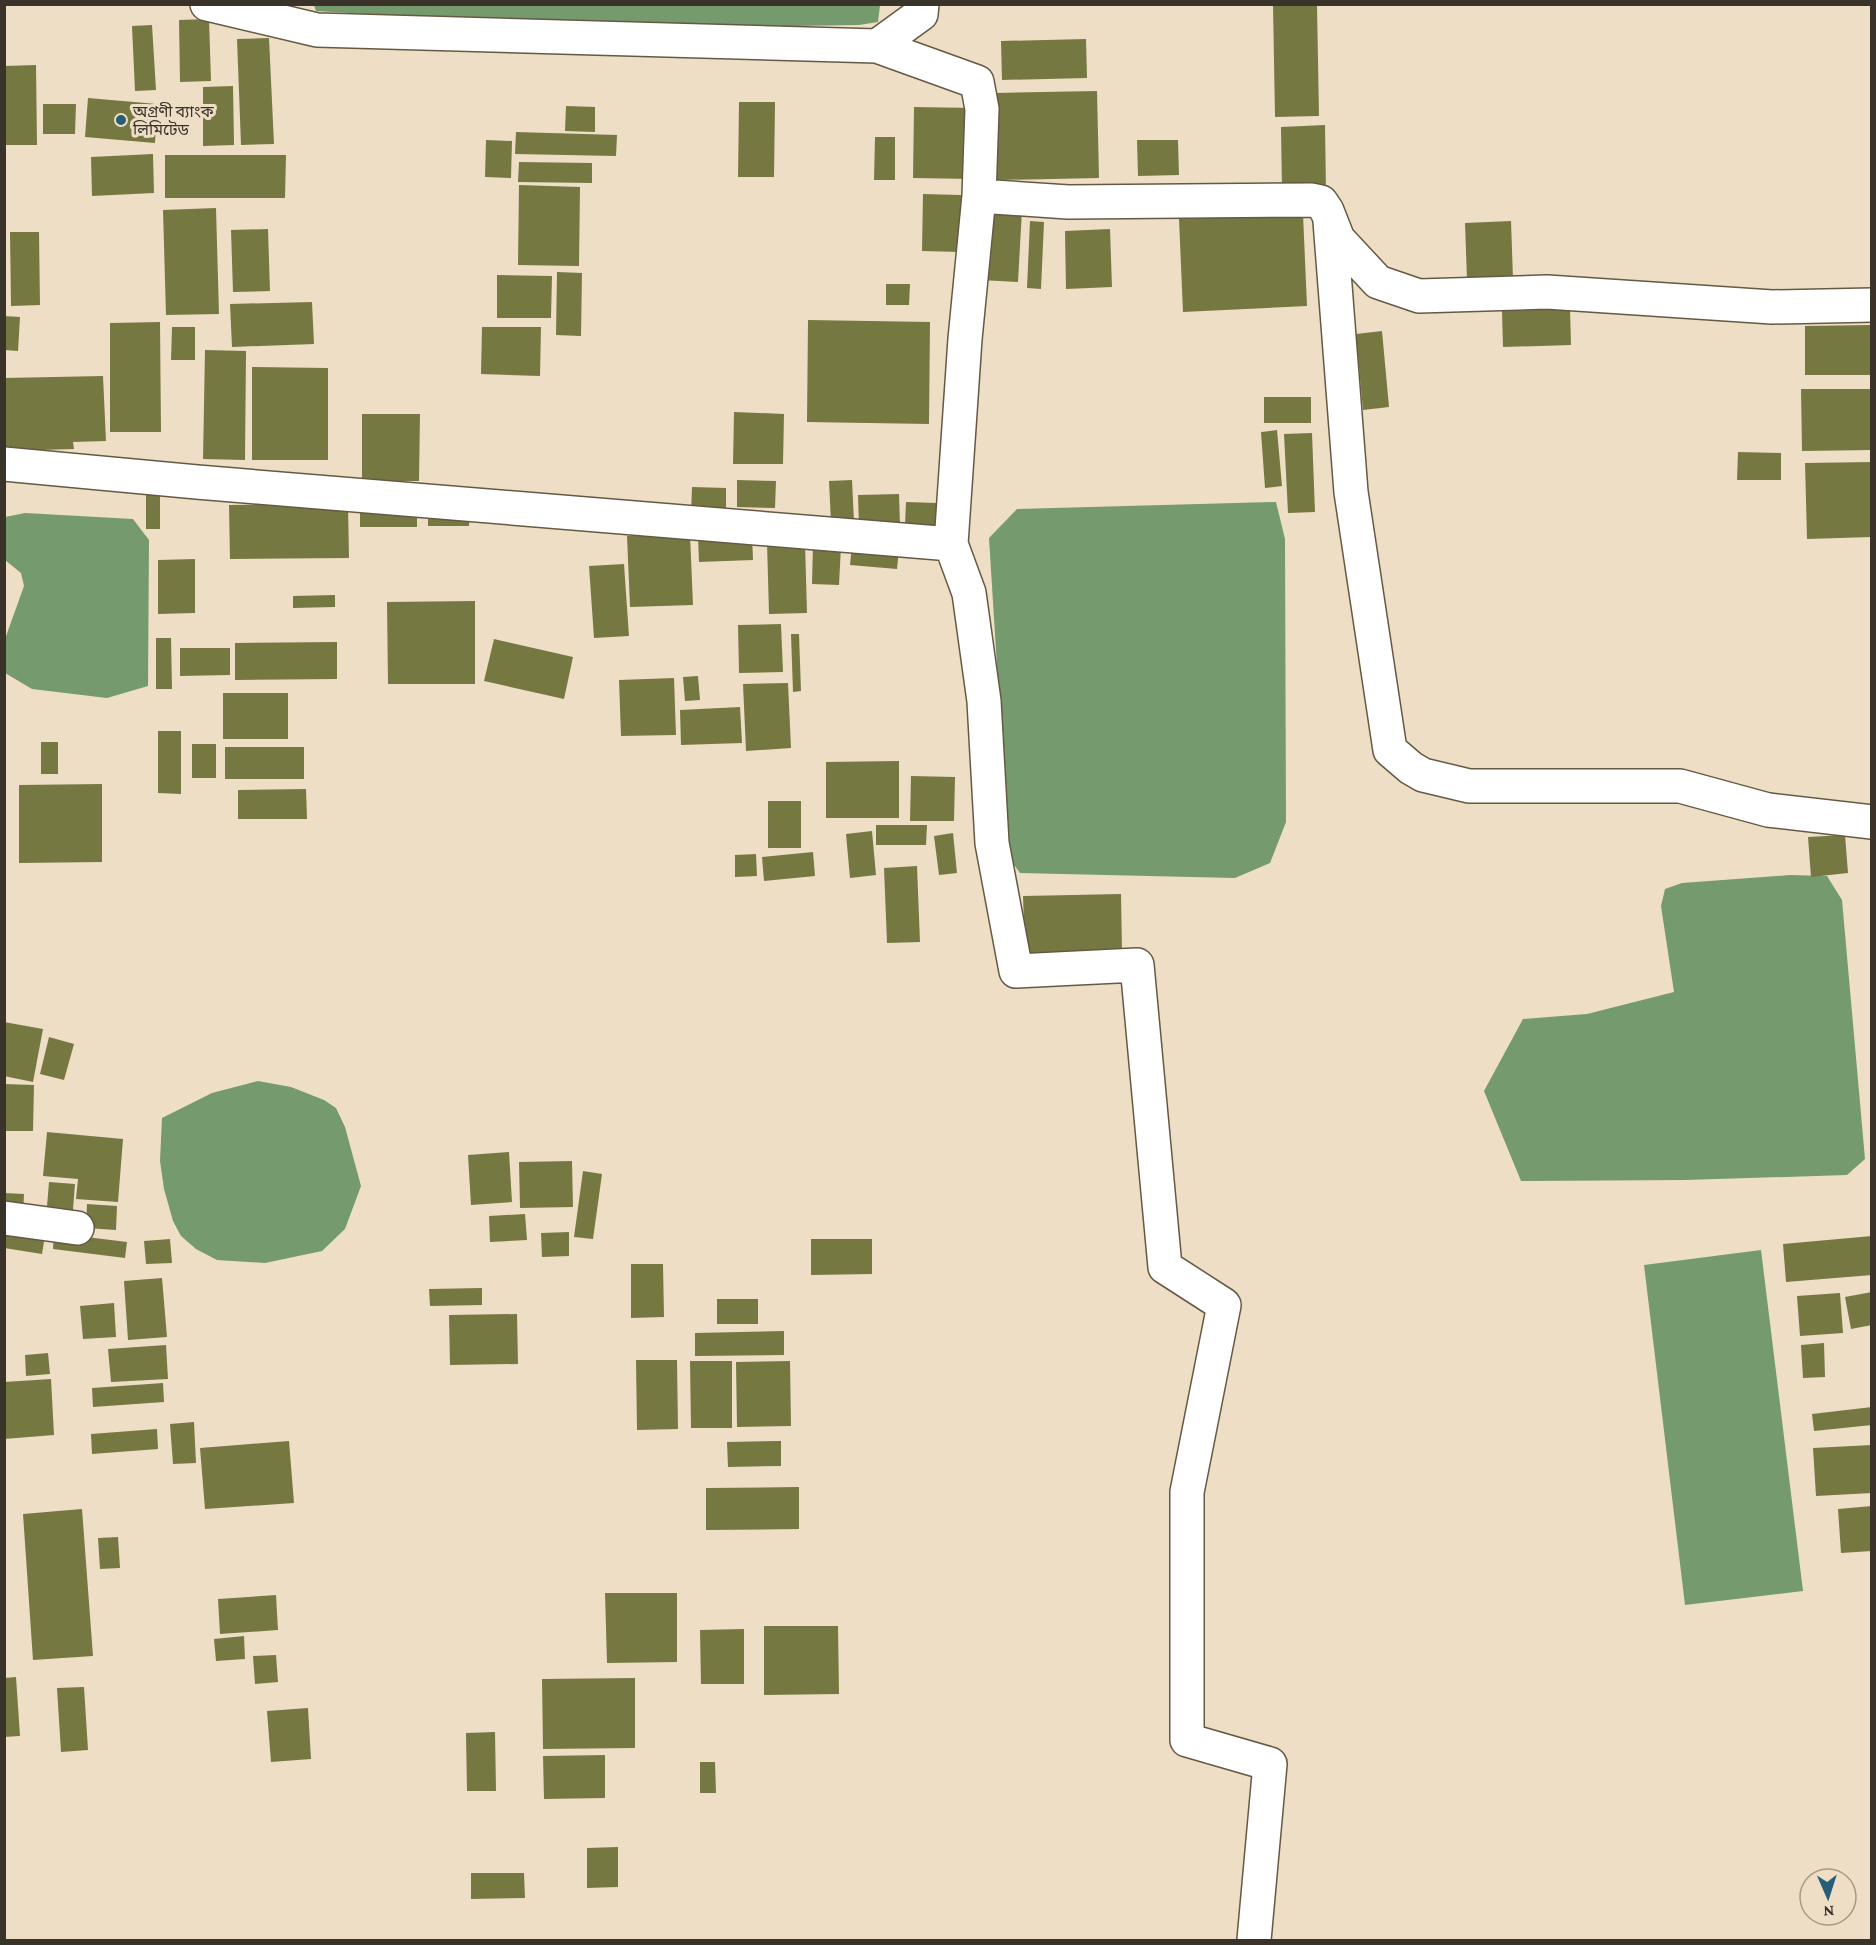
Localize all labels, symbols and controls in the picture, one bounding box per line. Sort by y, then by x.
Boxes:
place label: অগ্রণী ব্যাংক লিমিটেড [132,102,215,138]
marker: অগ্রণী ব্যাংক লিমিটেড [114,113,128,127]
north arrow [1798,1867,1858,1927]
text: N [1823,1903,1835,1920]

